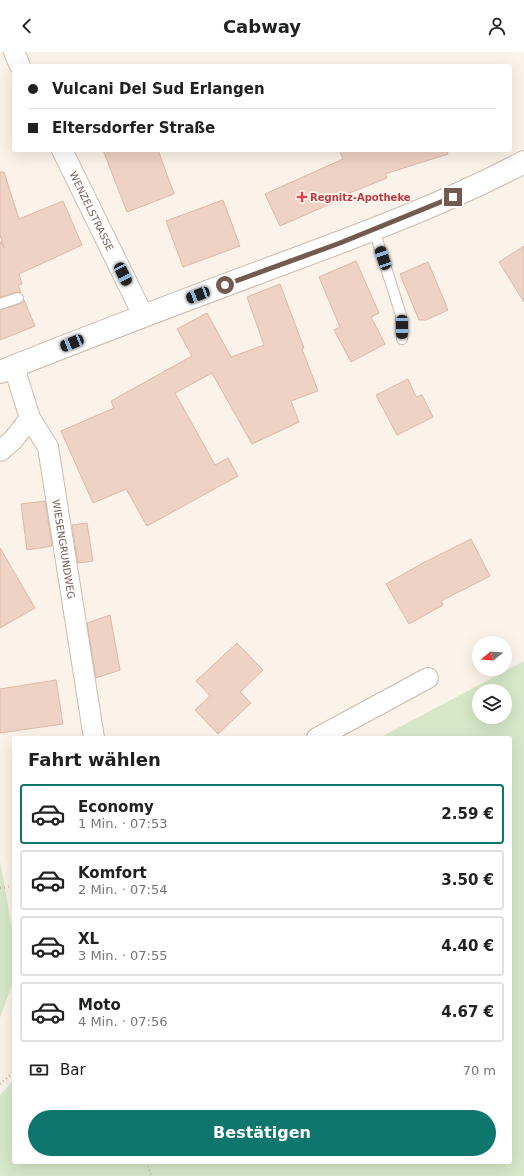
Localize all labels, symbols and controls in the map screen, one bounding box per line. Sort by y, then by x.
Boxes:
icon: back [16,15,38,37]
icon: person [486,15,508,37]
text: Cabway [223,16,301,37]
text: Vulcani Del Sud Erlangen [52,80,265,98]
text: Eltersdorfer Straße [52,119,215,137]
street label: WENZELSTRASSE [67,170,116,253]
route end [444,188,462,206]
marker: Regnitz-Apotheke [297,192,307,202]
place label: Regnitz-Apotheke [310,192,411,203]
car [374,245,392,271]
car [112,261,134,287]
route start [216,276,234,294]
car [185,285,211,305]
car [396,315,408,339]
car [59,333,85,353]
street label: WIESENGRUNDWEG [50,499,77,600]
north arrow [472,636,512,676]
map controls [472,636,512,724]
button: layers [472,684,512,724]
text: Fahrt wählen [28,749,161,770]
icon: car [30,796,66,832]
text: Economy [78,798,154,816]
text: 2.59 € [441,805,494,823]
text: 1 Min. · 07:53 [78,816,167,831]
icon: car [30,862,66,898]
text: Komfort [78,864,147,882]
text: 3.50 € [441,871,494,889]
text: 2 Min. · 07:54 [78,882,167,897]
icon: car [30,928,66,964]
text: XL [78,930,99,948]
text: 4.40 € [441,937,494,955]
text: 3 Min. · 07:55 [78,948,167,963]
icon: car [30,994,66,1030]
text: Moto [78,996,121,1014]
text: 4.67 € [441,1003,494,1021]
text: 4 Min. · 07:56 [78,1014,167,1029]
icon: cash [28,1059,50,1081]
text: Bar [60,1061,86,1079]
text: 70 m [463,1063,496,1078]
button: Bestätigen [28,1110,496,1156]

